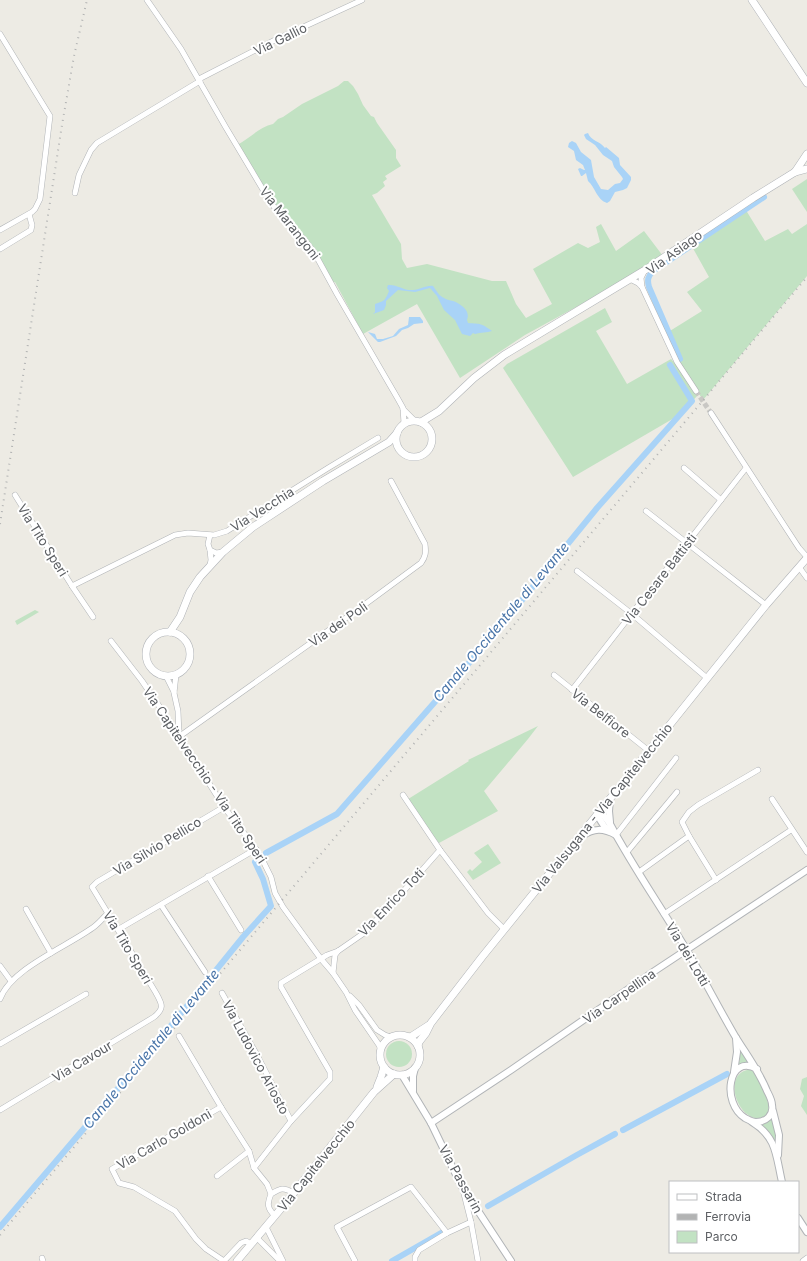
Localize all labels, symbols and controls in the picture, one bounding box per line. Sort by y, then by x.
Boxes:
street label: Via Gallio [251,19,309,59]
street label: Via Marangoni [256,183,324,263]
street label: Via Asiago [643,226,705,278]
street label: Via Vecchia [227,483,297,535]
street label: Via Tito Speri [14,501,72,579]
street label: Via Cesare Battisti [618,530,700,628]
water label: Canale Occidentale di Levante [429,538,572,705]
street label: Via dei Poli [306,598,370,650]
street label: Via Capitelvecchio - Via Tito Speri [140,684,270,866]
street label: Via Belfiore [568,685,634,741]
street label: Via Valsugana - Via Capitelvecchio [528,720,676,896]
street label: Via Silvio Pellico [110,813,204,879]
street label: Via Enrico Toti [355,865,427,939]
street label: Via Tito Speri [100,908,156,986]
street label: Via dei Lotti [663,919,713,989]
water label: Canale Occidentale di Levante [79,965,222,1132]
street label: Via Carpellina [580,965,658,1027]
street label: Via Ludovico Ariosto [219,997,293,1117]
street label: Via Cavour [49,1037,115,1085]
street label: Via Carlo Goldoni [114,1105,214,1173]
street label: Via Capitelvecchio [274,1116,358,1214]
street label: Via Passarin [436,1142,486,1216]
legend [669,1181,799,1253]
text: Strada [705,1189,742,1204]
text: Ferrovia [705,1209,751,1224]
text: Parco [705,1229,738,1244]

